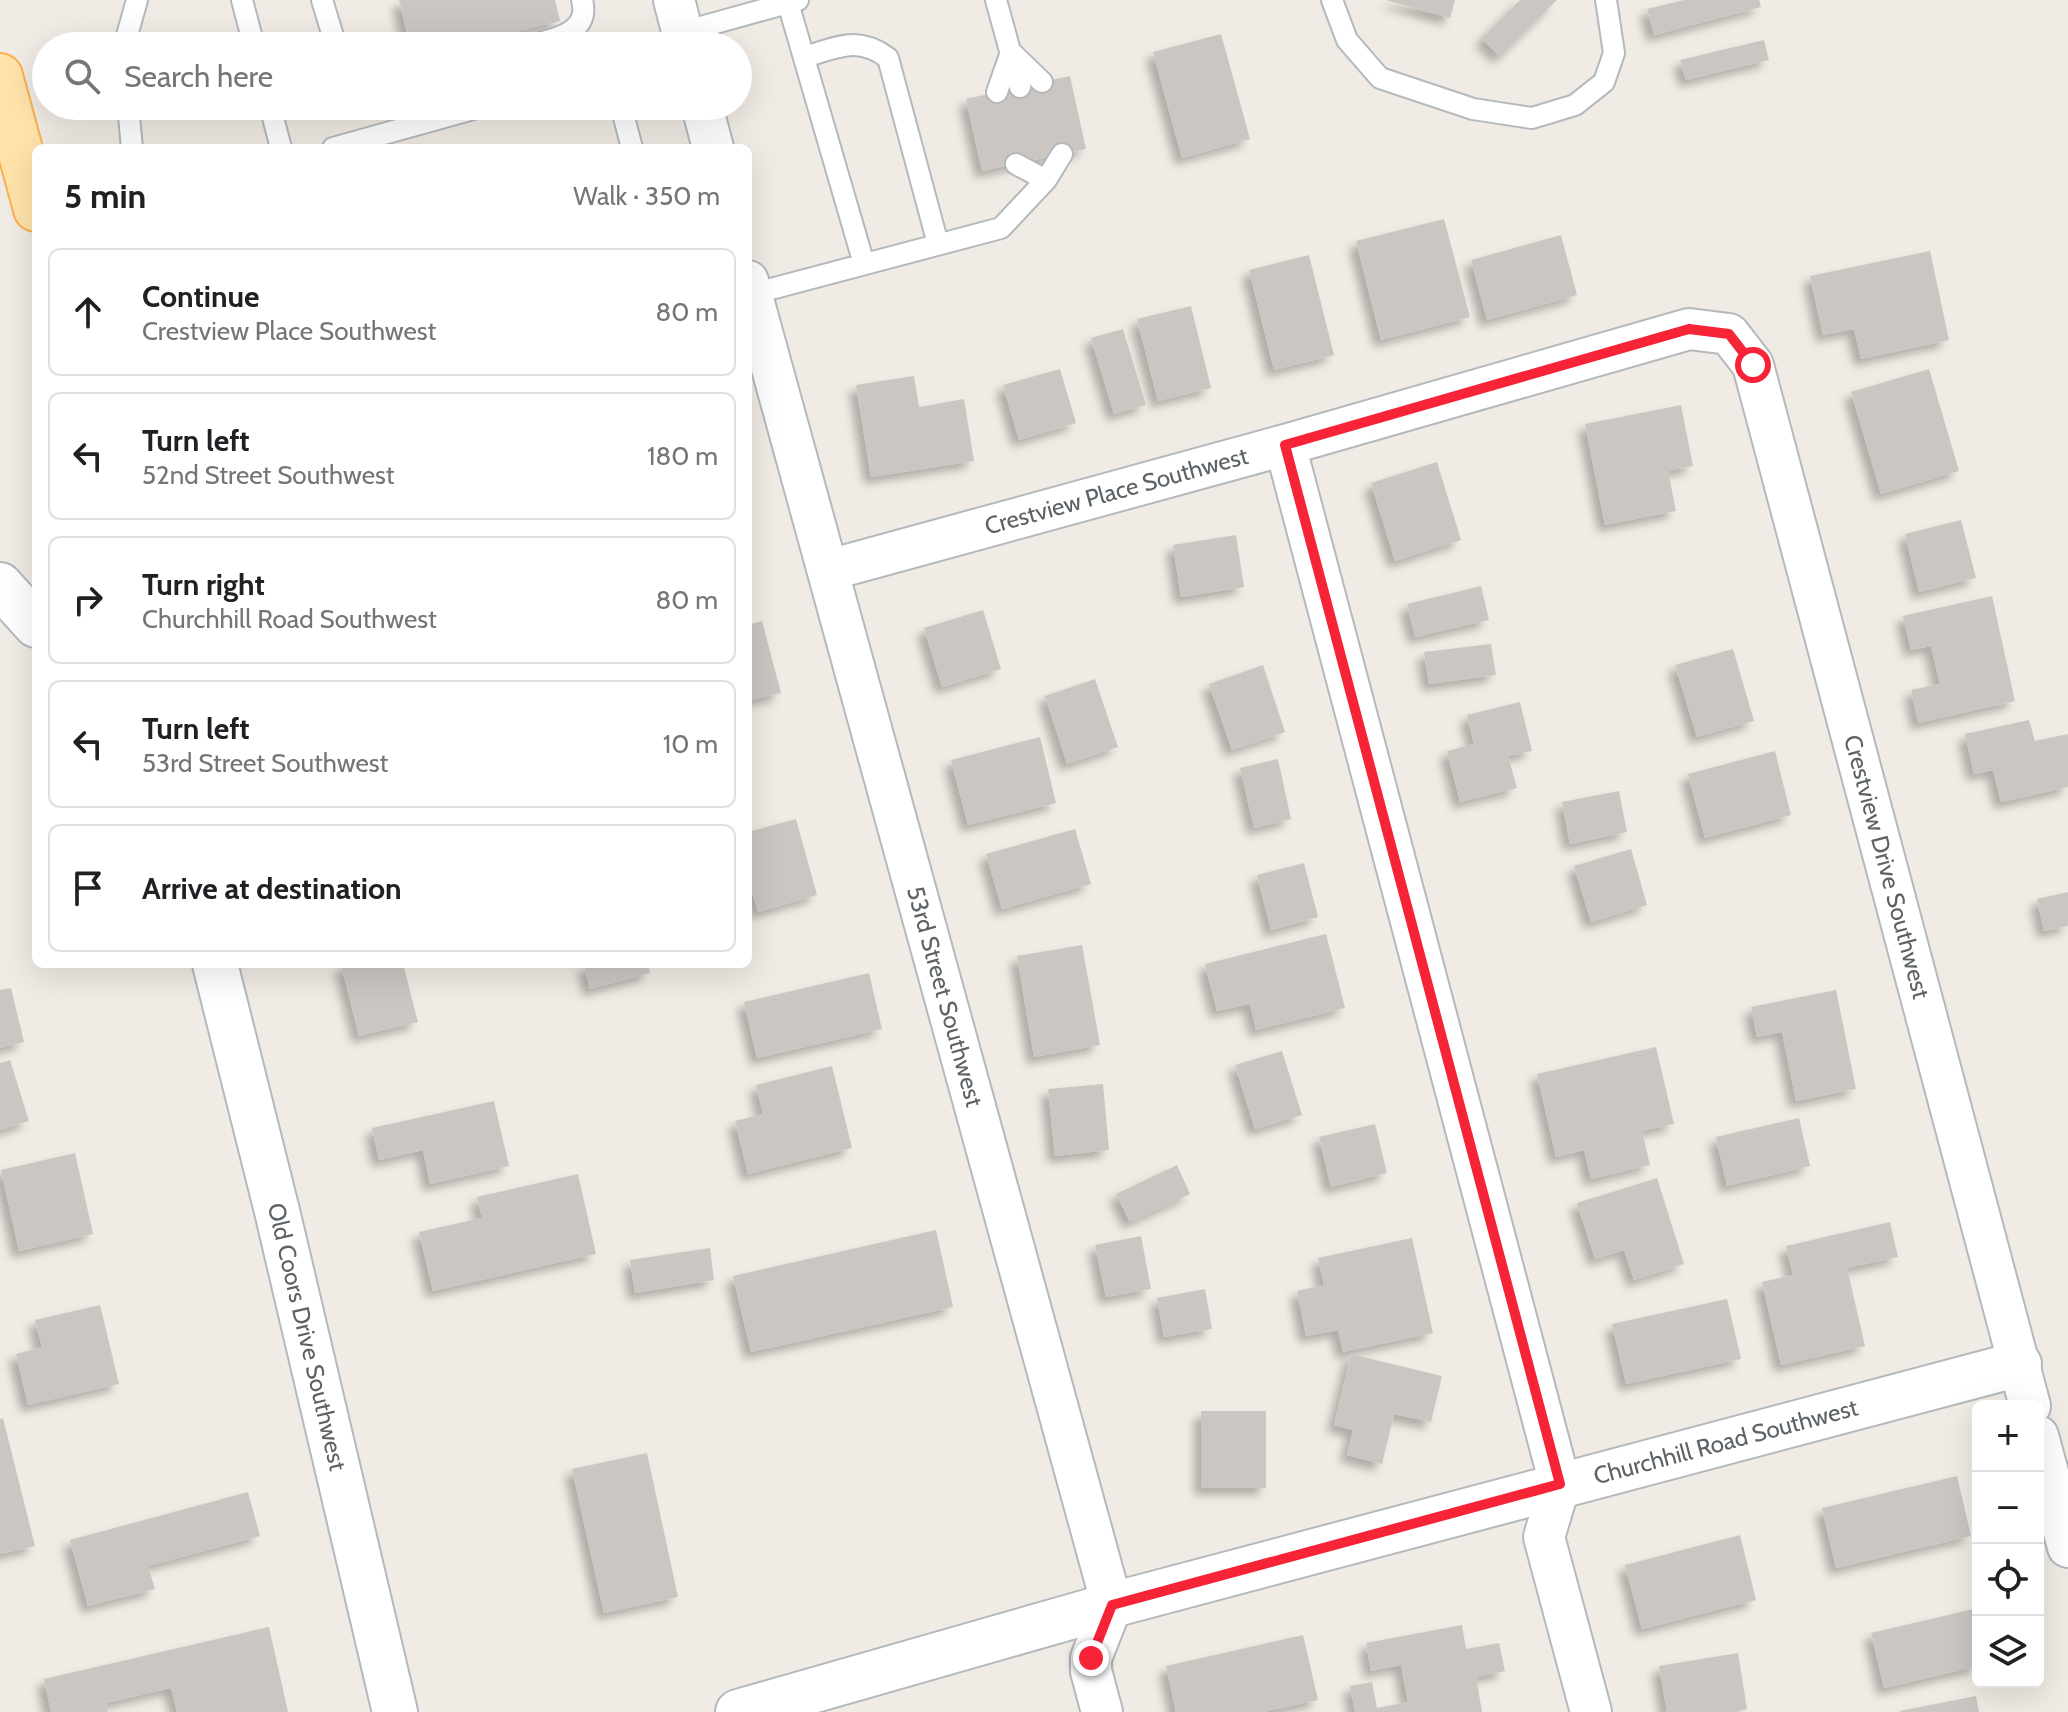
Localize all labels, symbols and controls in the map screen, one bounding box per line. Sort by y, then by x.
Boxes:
search box [32,32,752,120]
icon: search [60,54,104,98]
text: Search here [124,58,273,95]
text: 5 min [64,175,146,217]
text: Walk · 350 m [573,180,720,212]
text: Continue [142,278,259,315]
icon: ahead [66,290,110,334]
text: 80 m [655,296,718,328]
text: Crestview Place Southwest [142,315,436,347]
route start [1735,347,1771,383]
text: Turn left [142,422,250,459]
icon: left [66,434,110,478]
text: 180 m [647,440,718,472]
street label: Crestview Place Southwest [981,441,1251,541]
text: 52nd Street Southwest [142,459,395,491]
text: Turn right [142,566,265,603]
icon: right [66,578,110,622]
text: 80 m [655,584,718,616]
text: Churchhill Road Southwest [142,603,437,635]
text: Turn left [142,710,250,747]
icon: left [66,722,110,766]
text: 10 m [663,728,718,760]
street label: Crestview Drive Southwest [1838,732,1936,1002]
text: 53rd Street Southwest [142,747,388,779]
icon: arrive [66,866,110,910]
text: Arrive at destination [142,870,402,907]
street label: 53rd Street Southwest [901,883,989,1110]
street label: Old Coors Drive Southwest [262,1200,353,1473]
street label: Churchhill Road Southwest [1590,1392,1861,1490]
map controls [1972,1400,2044,1688]
button: + [1972,1400,2044,1472]
button: − [1972,1472,2044,1544]
button: locate [1972,1544,2044,1616]
button: layers [1972,1616,2044,1688]
route end [1073,1640,1109,1676]

